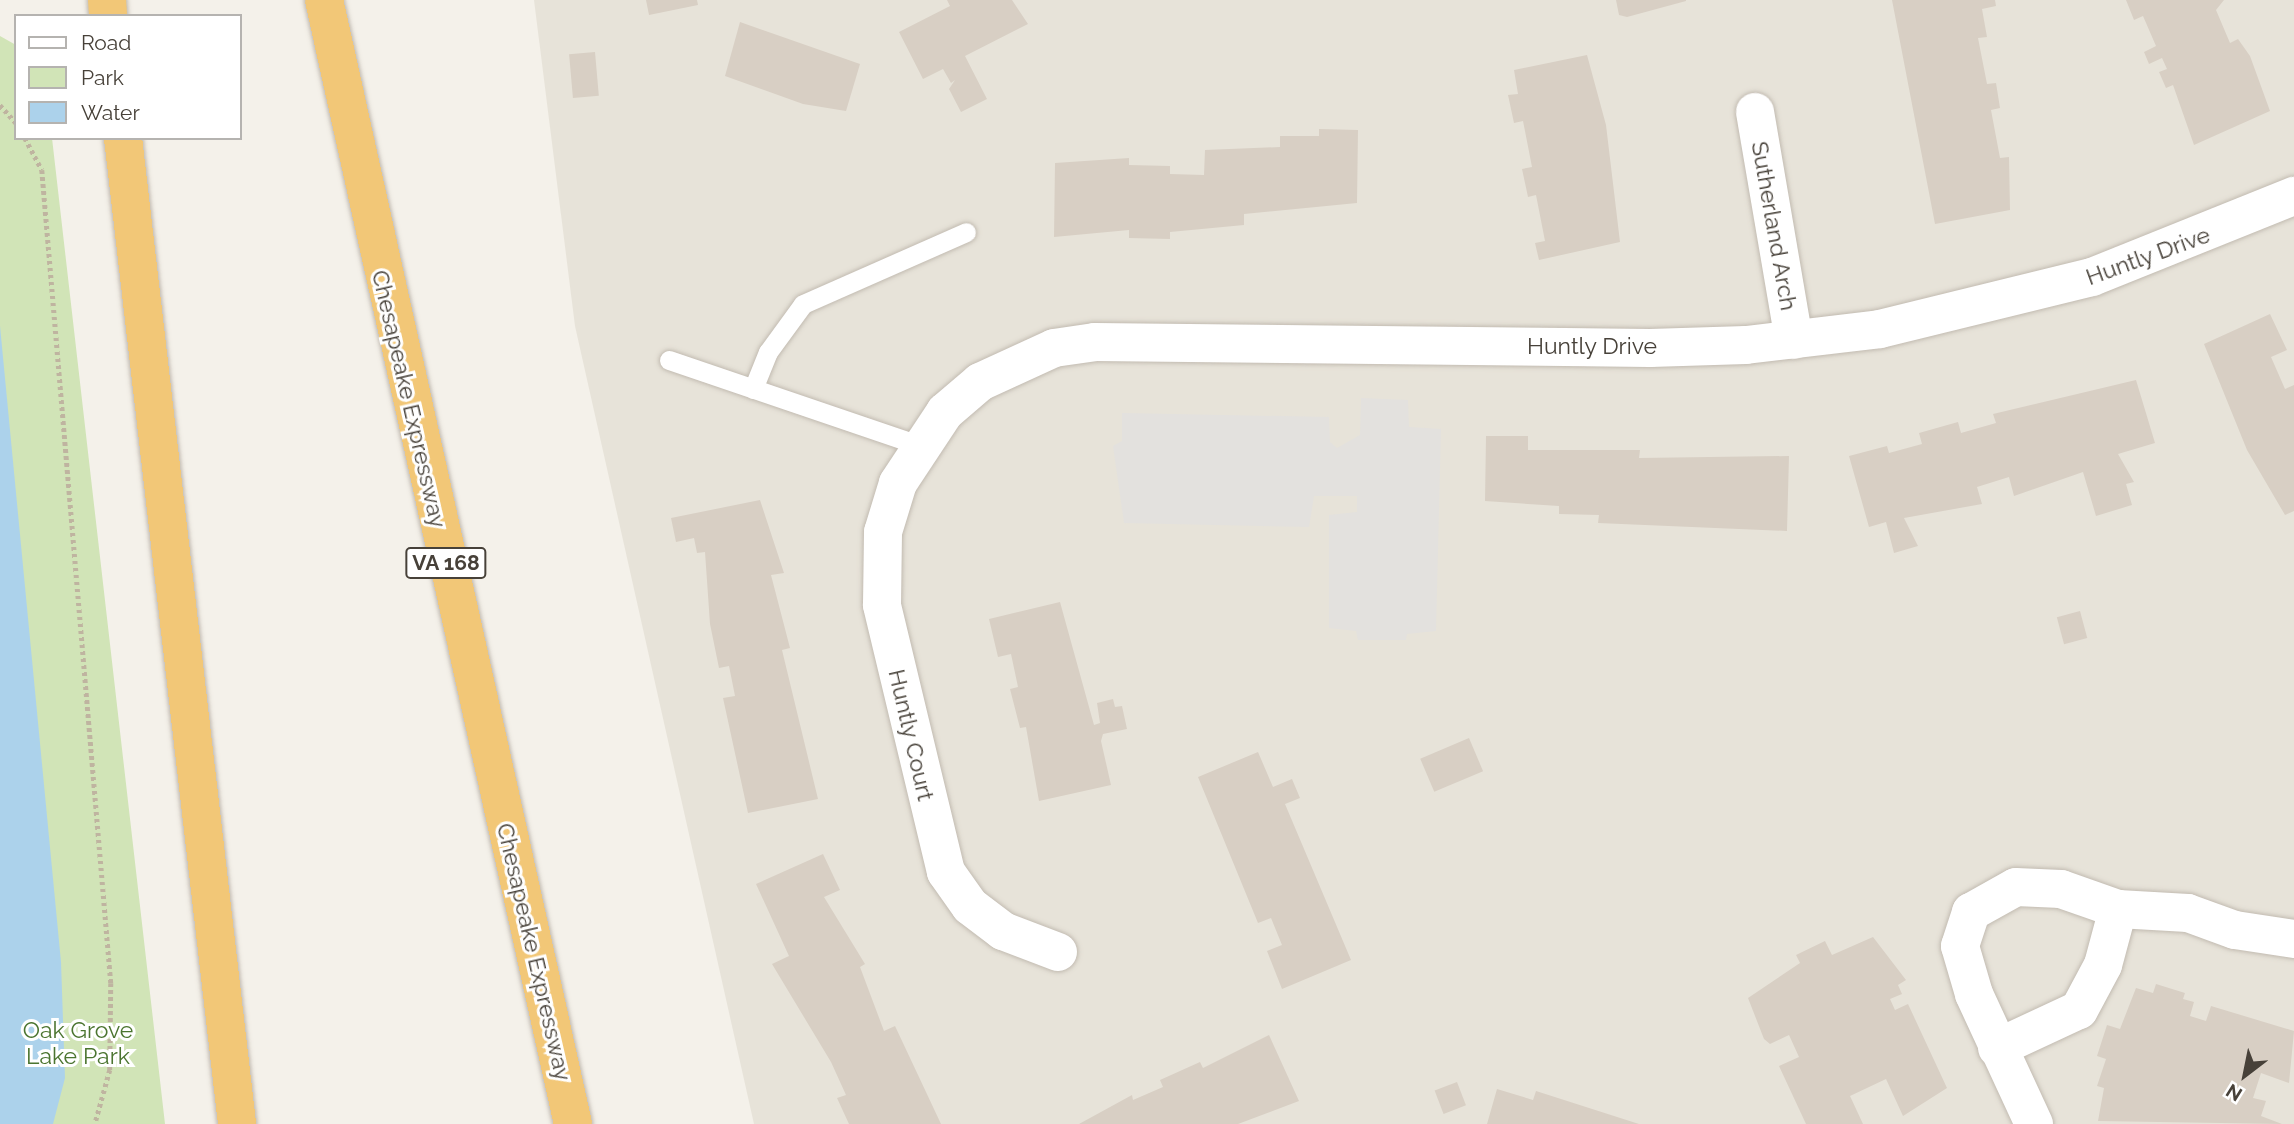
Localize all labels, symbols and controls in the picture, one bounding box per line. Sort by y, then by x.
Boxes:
legend [14,14,242,140]
text: Road [81,30,131,55]
text: Park [81,65,124,90]
text: Water [81,100,140,125]
street label: Sutherland Arch [1745,139,1803,313]
street label: Huntly Drive [2082,221,2214,291]
street label: Chesapeake Expressway [366,268,452,530]
street label: Huntly Drive [1527,332,1657,360]
road number: VA 168 [404,546,488,580]
street label: Huntly Court [882,666,940,804]
street label: Chesapeake Expressway [491,821,577,1083]
park label: Oak Grove Lake Park [23,1016,133,1070]
north arrow [2210,1040,2280,1110]
text: N [2222,1080,2246,1106]

